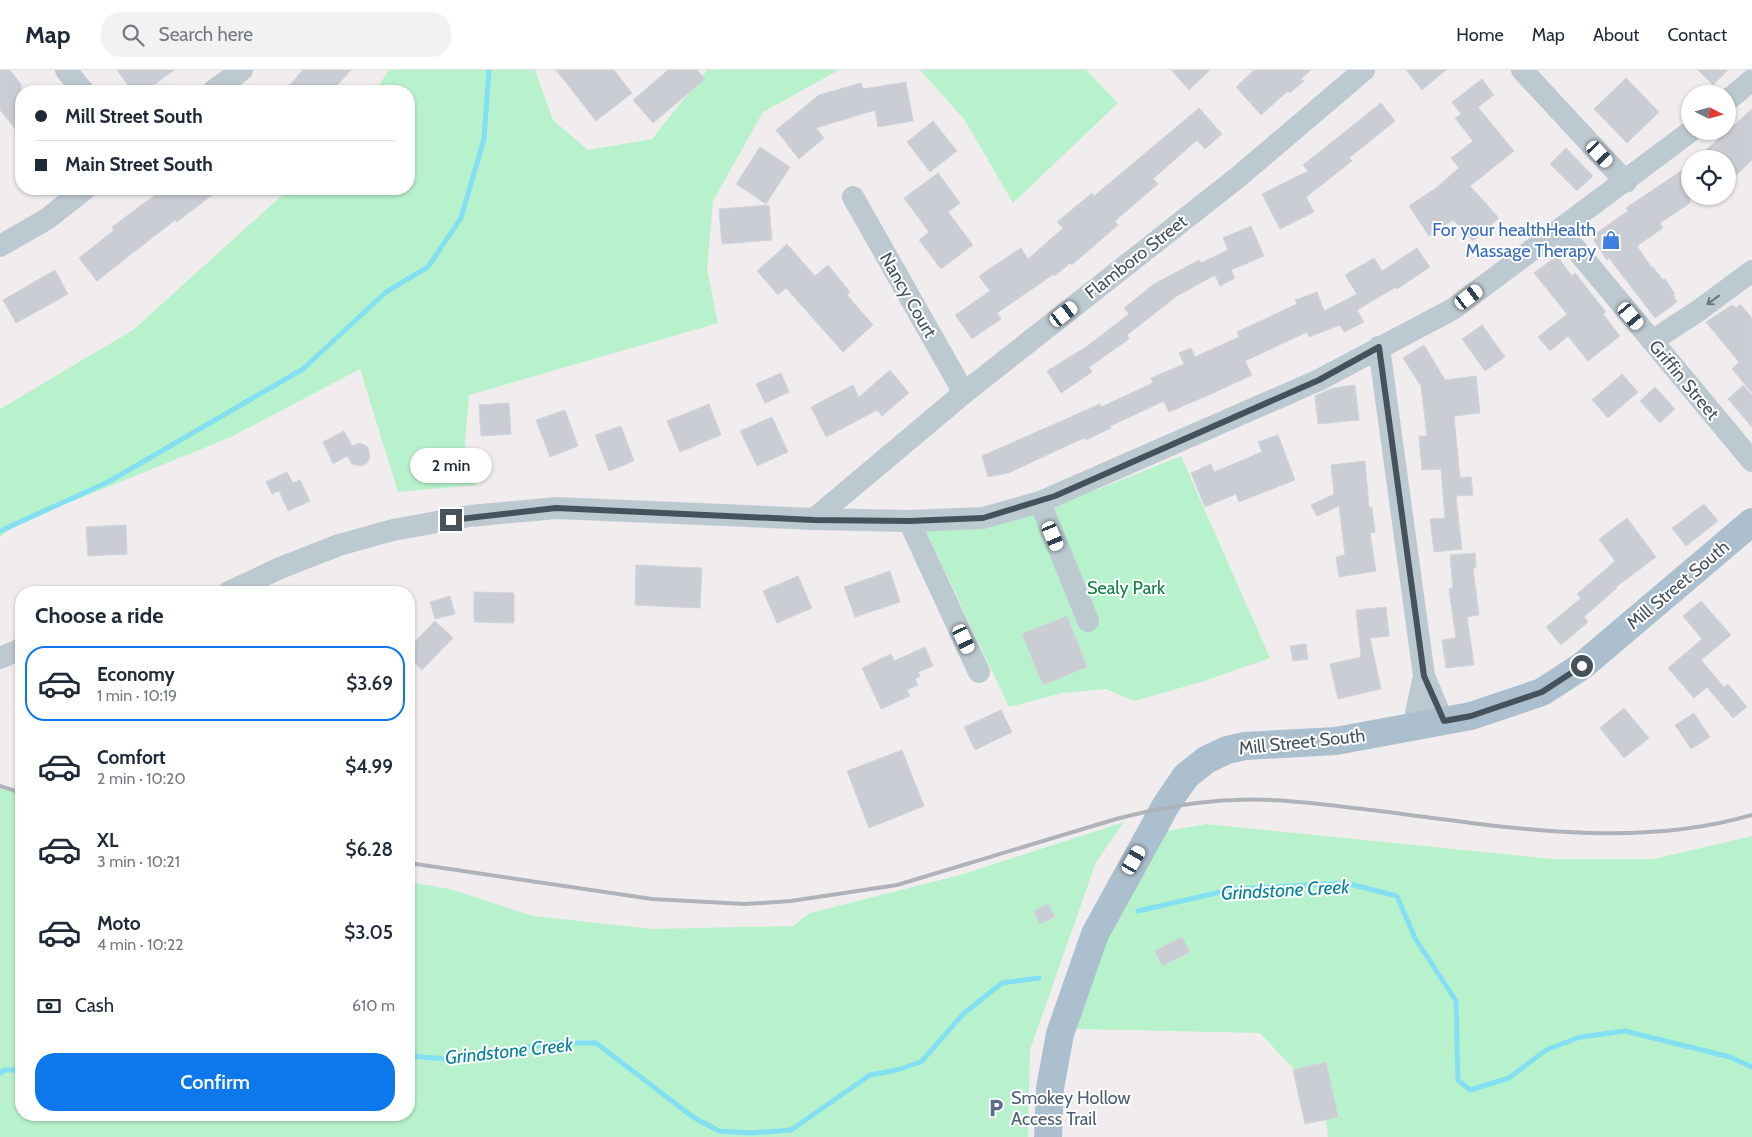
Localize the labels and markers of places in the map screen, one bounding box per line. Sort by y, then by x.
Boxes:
place label: For your healthHealth Massage Therapy [1432,219,1596,262]
shop icon: For your healthHealth Massage Therapy [1600,229,1622,251]
place label: Smokey Hollow Access Trail [1011,1087,1131,1130]
parking icon: Smokey Hollow Access Trail [985,1097,1007,1119]

